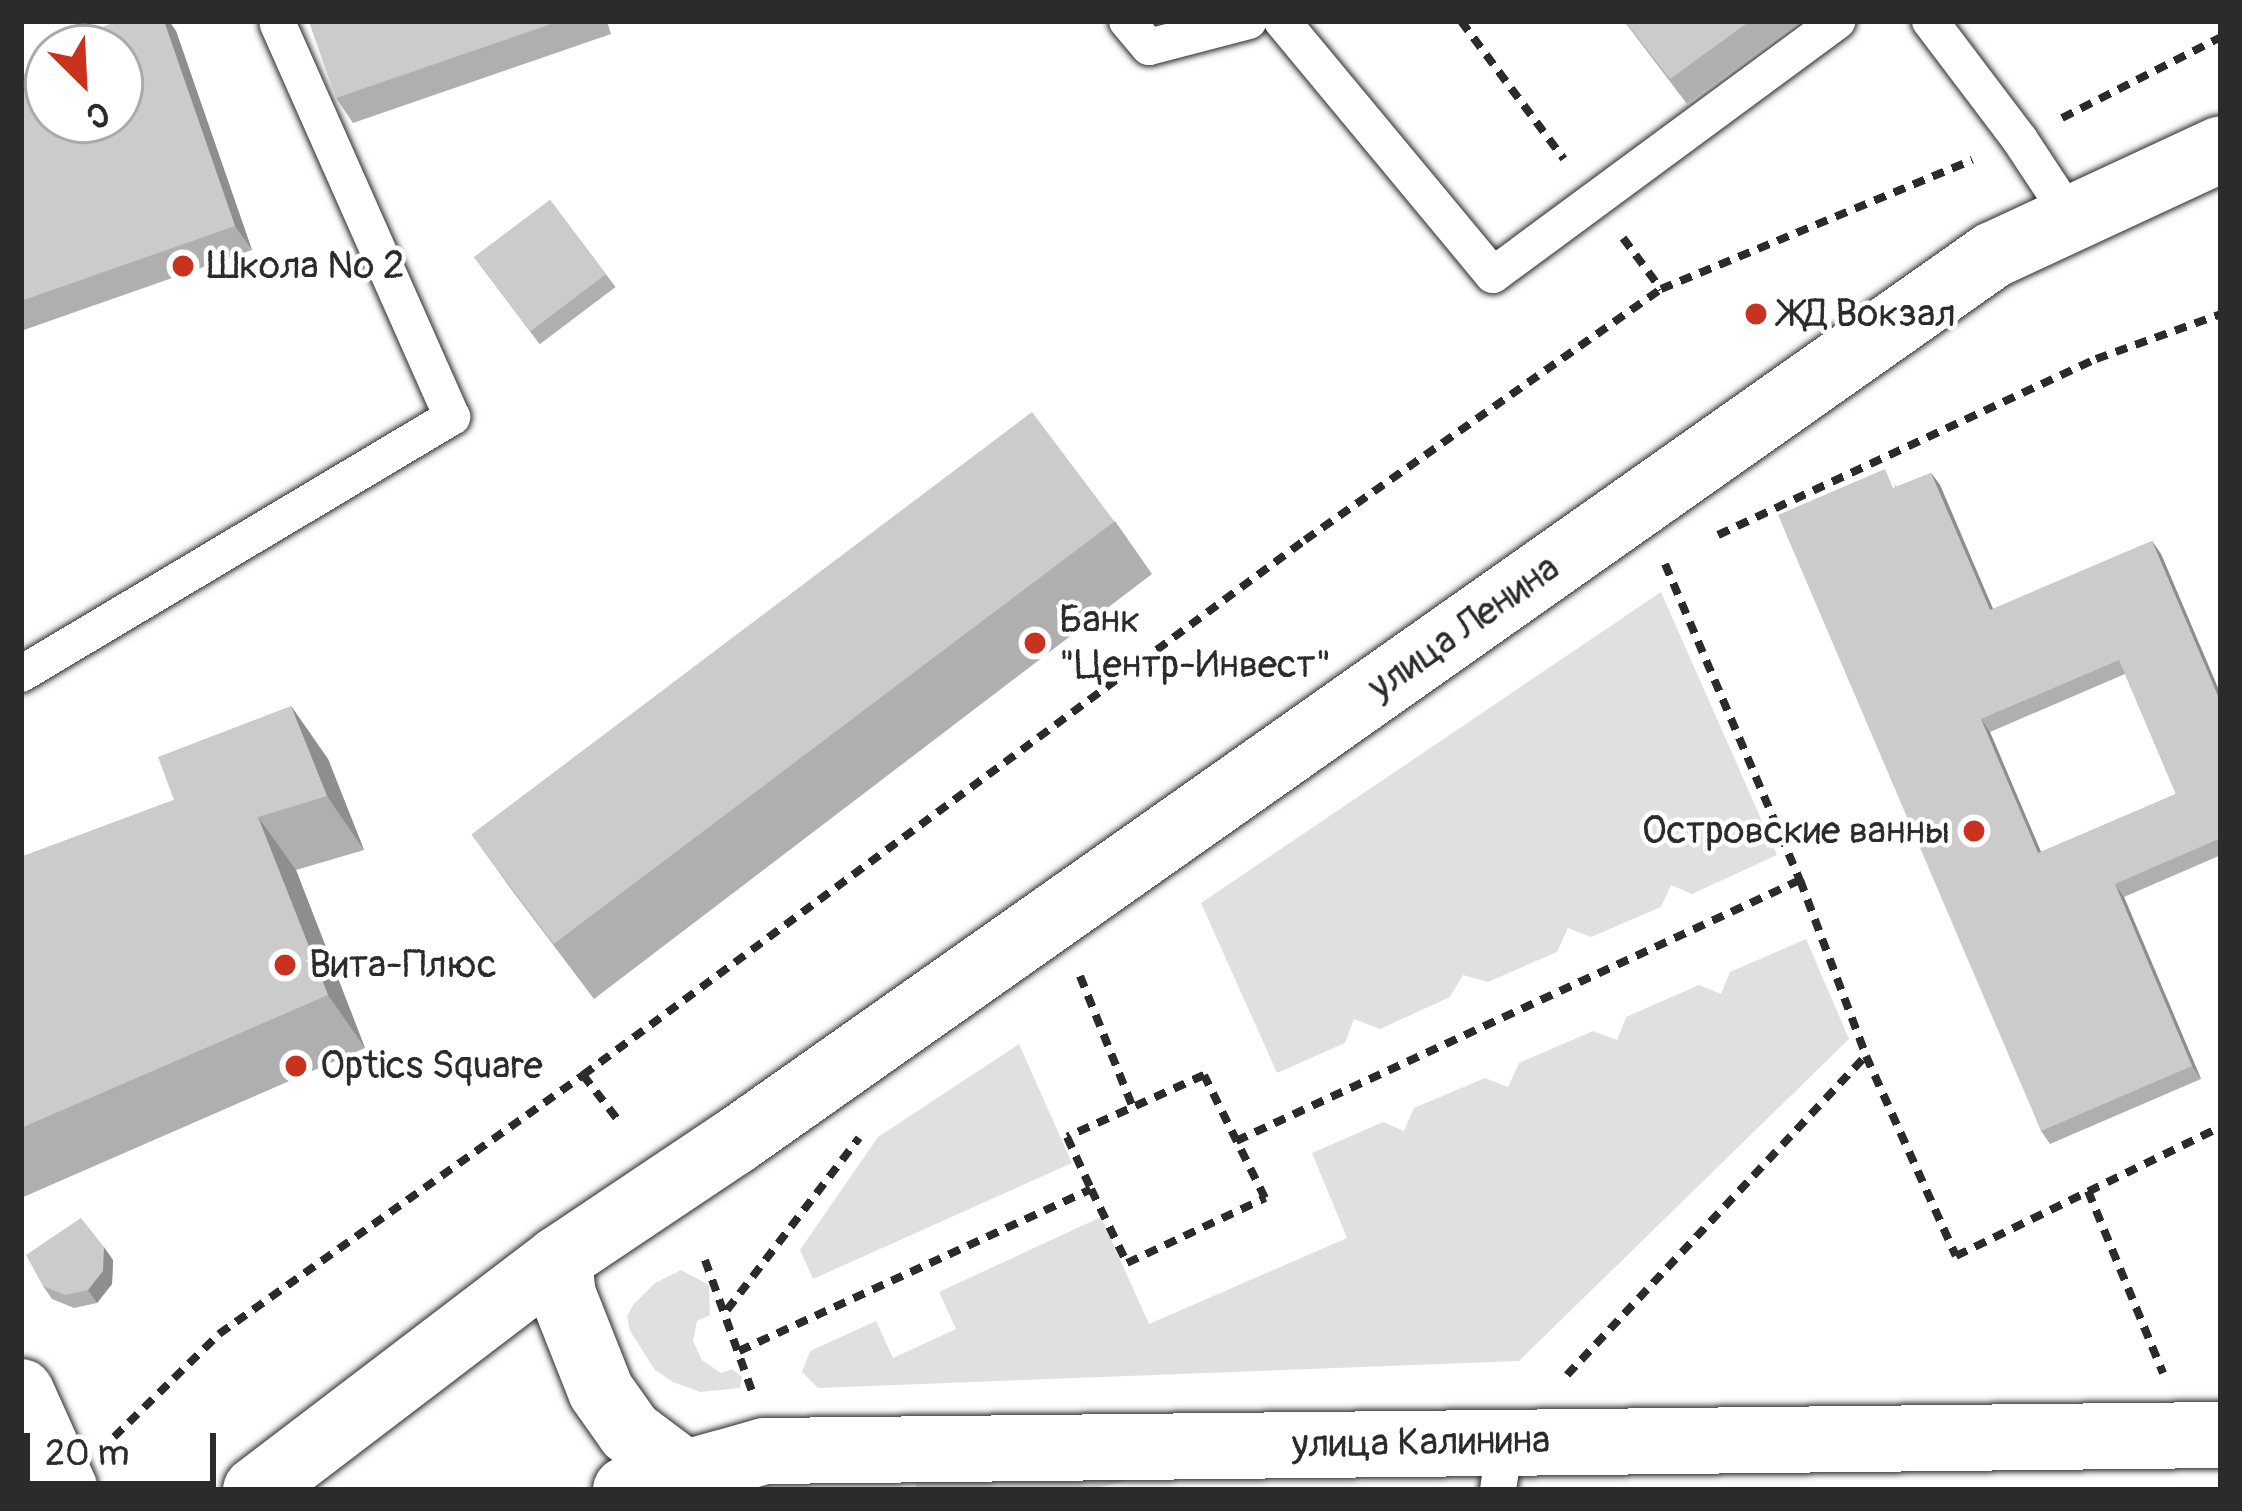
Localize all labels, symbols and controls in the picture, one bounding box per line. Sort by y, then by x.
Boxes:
north arrow [24,24,144,144]
text: С [80,92,115,137]
place label: Школа № 2 [207,243,405,289]
marker: Школа № 2 [170,253,196,279]
place label: ЖД Вокзал [1780,291,1956,337]
marker: ЖД Вокзал [1743,301,1769,327]
street label: улица Ленина [1359,545,1569,711]
place label: Банк "Центр-Инвест" [1059,598,1331,689]
marker: Банк "Центр-Инвест" [1022,630,1048,656]
place label: Островские ванны [1642,808,1950,854]
marker: Островские ванны [1961,818,1987,844]
place label: Вита-Плюс [309,942,497,988]
marker: Вита-Плюс [272,952,298,978]
place label: Optics Square [320,1043,543,1089]
marker: Optics Square [283,1053,309,1079]
scale bar [30,1409,222,1483]
street label: улица Калинина [1291,1417,1551,1469]
text: 20 m [45,1431,130,1476]

